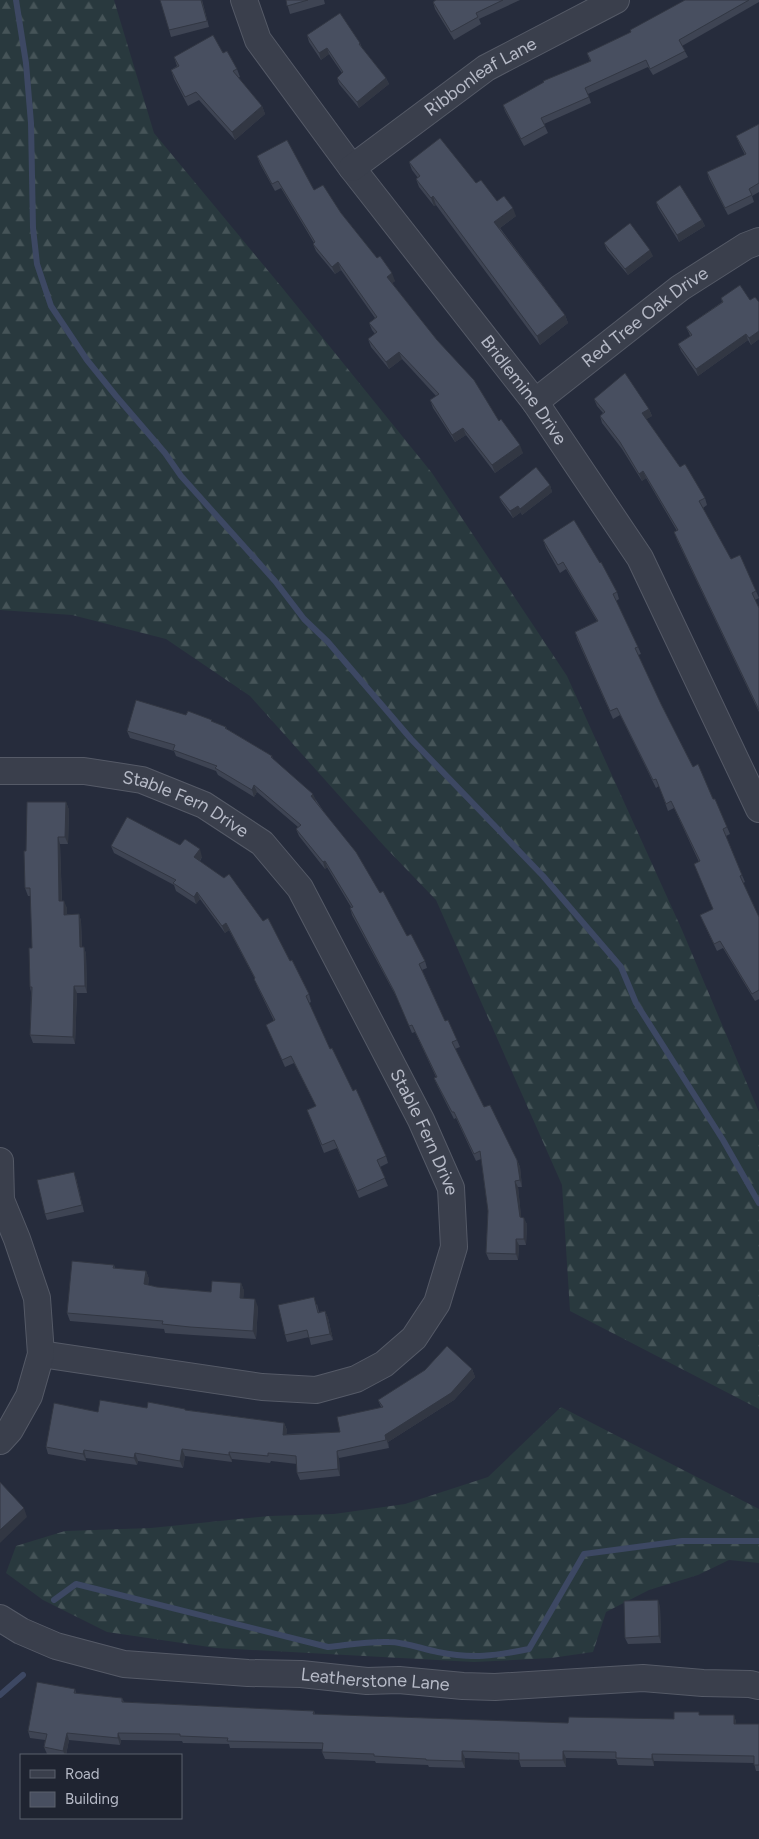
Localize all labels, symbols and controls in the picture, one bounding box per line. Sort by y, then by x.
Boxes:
street label: Ribbonleaf Lane [420,32,541,121]
street label: Red Tree Oak Drive [577,262,712,372]
street label: Bridlemine Drive [476,331,572,449]
street label: Stable Fern Drive [121,766,253,842]
street label: Stable Fern Drive [385,1065,462,1196]
street label: Leatherstone Lane [300,1663,451,1696]
legend [20,1754,182,1819]
text: Road [65,1765,100,1783]
text: Building [65,1790,119,1808]

